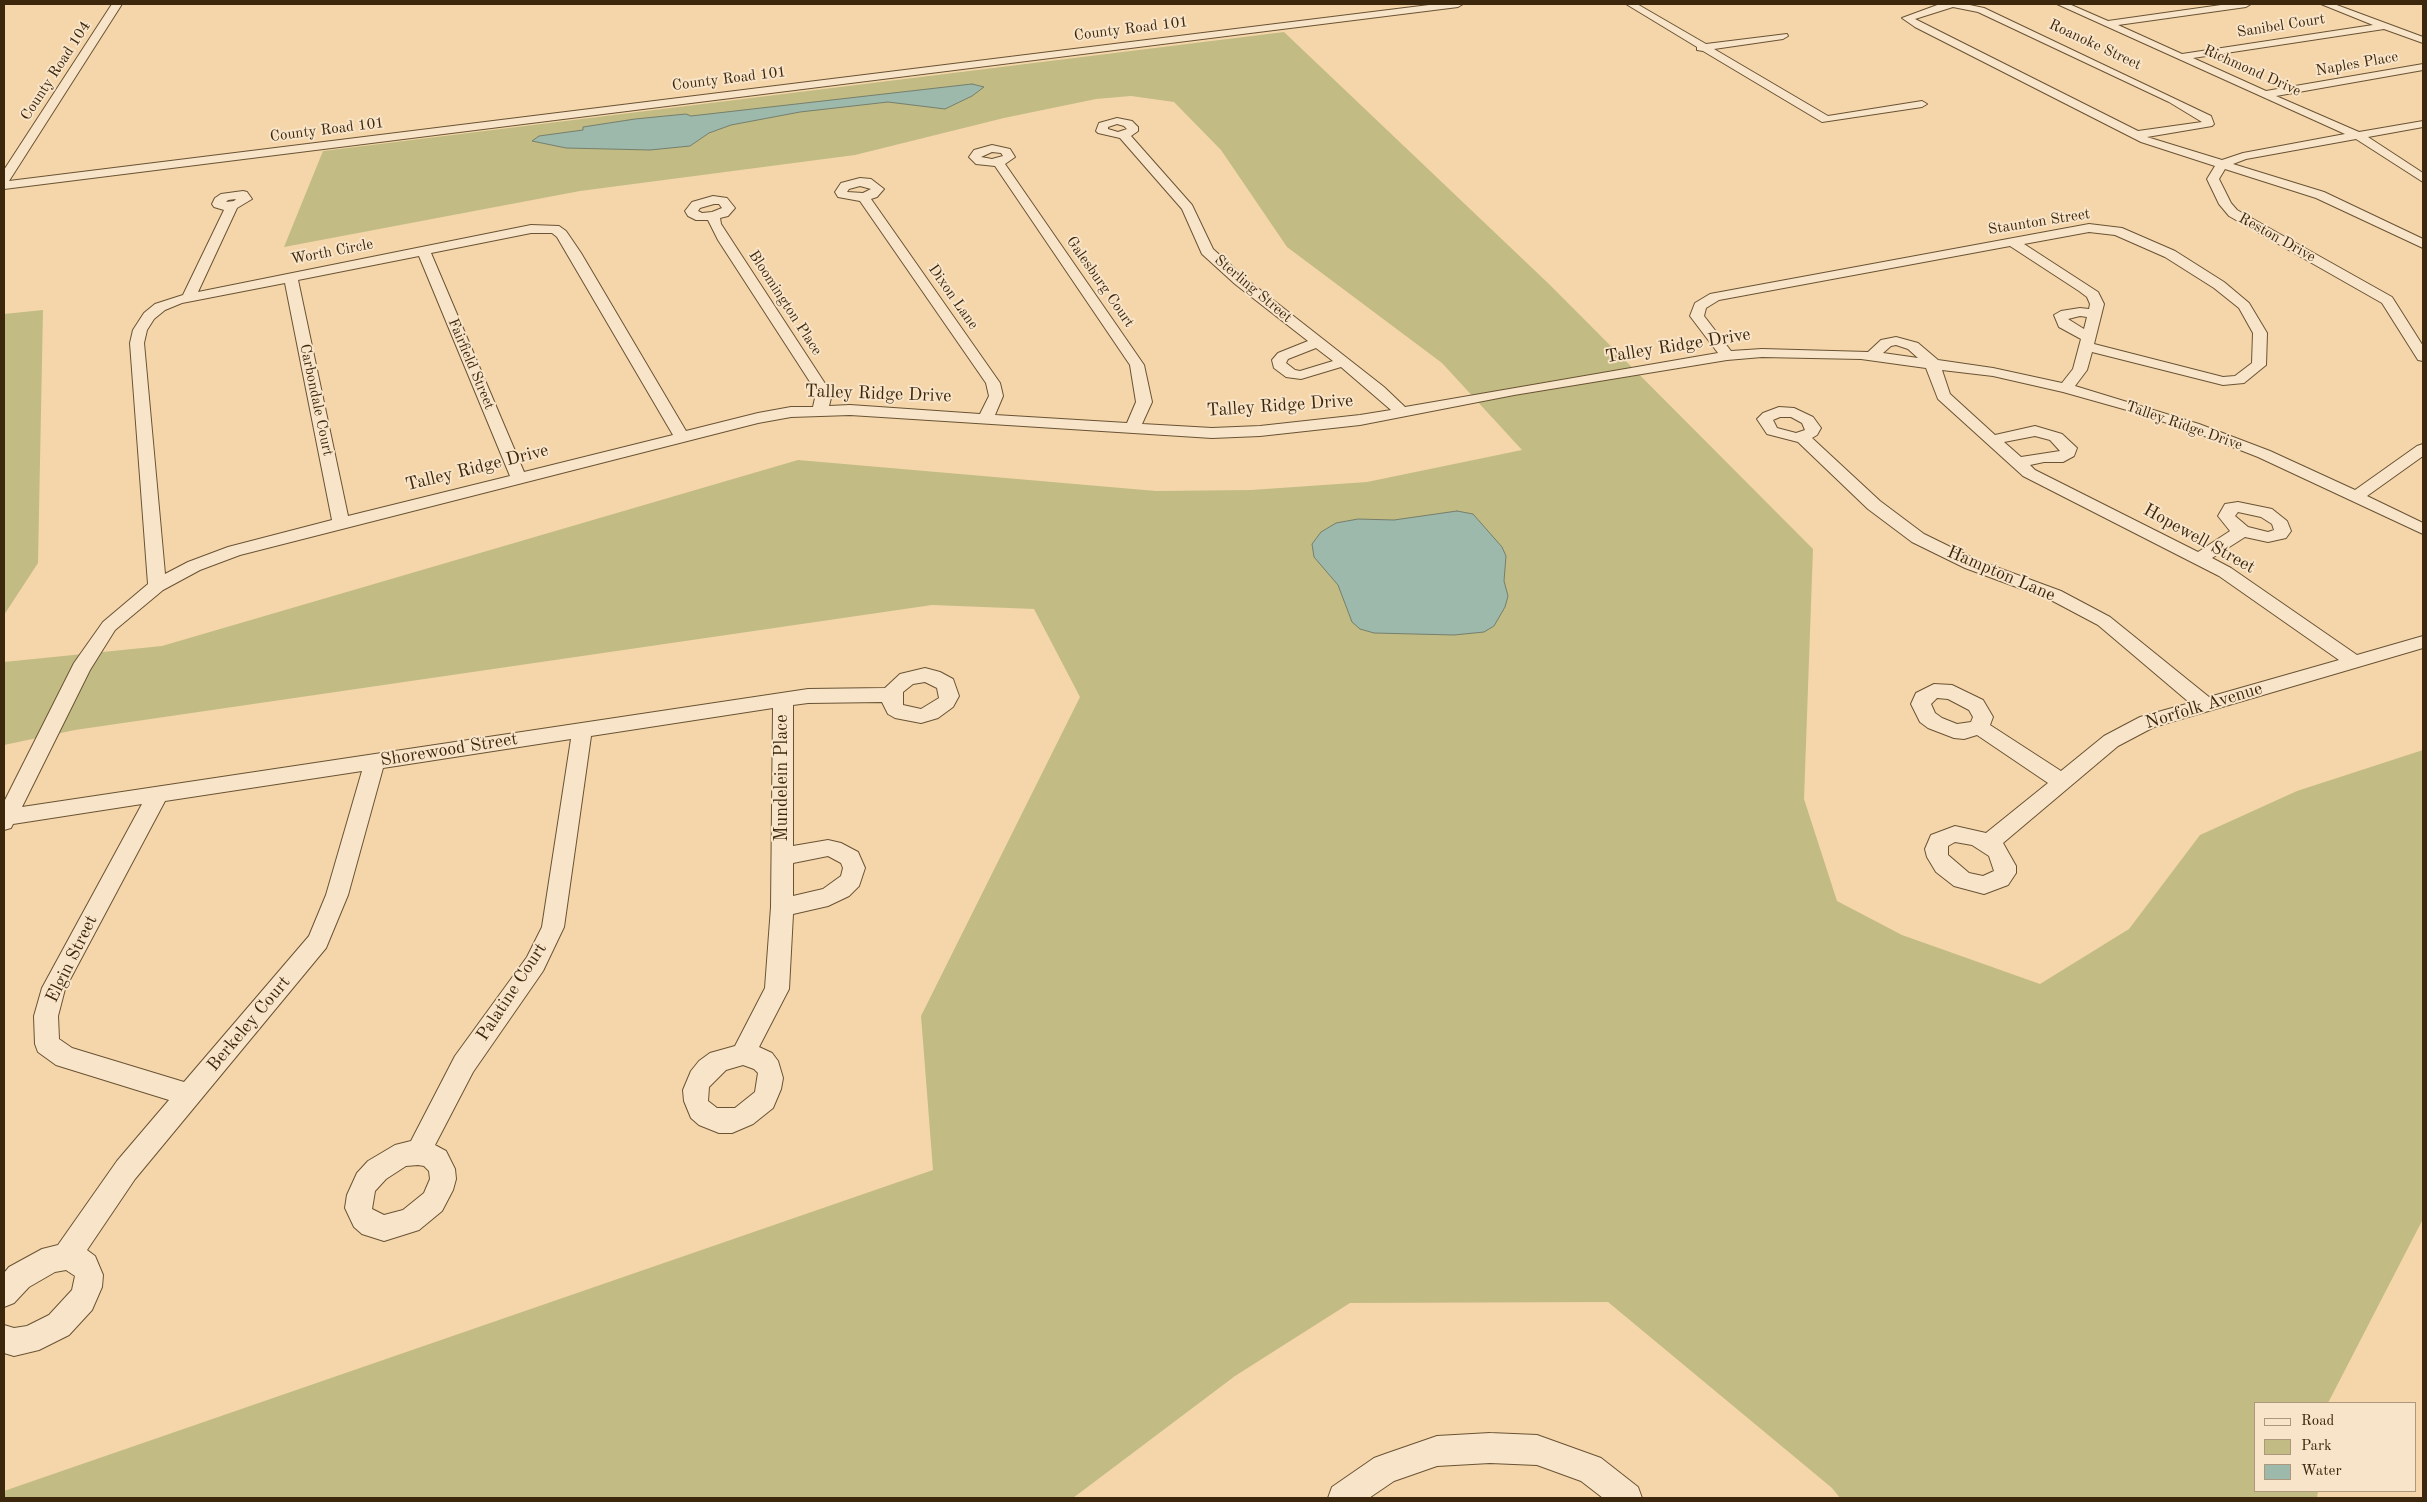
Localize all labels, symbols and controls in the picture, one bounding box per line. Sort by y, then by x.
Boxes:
street label: Sanibel Court [2236,10,2326,42]
street label: County Road 101 [1073,13,1189,45]
street label: Roanoke Street [2046,16,2144,74]
street label: County Road 104 [17,18,95,124]
street label: Richmond Drive [2200,41,2304,101]
street label: Naples Place [2314,48,2400,80]
street label: County Road 101 [671,63,787,95]
street label: County Road 101 [269,114,385,146]
street label: Staunton Street [1987,205,2091,239]
street label: Reston Drive [2235,209,2319,267]
street label: Galesburg Court [1062,233,1138,331]
street label: Worth Circle [289,235,375,269]
street label: Bloomington Place [744,247,826,359]
street label: Sterling Street [1211,251,1295,327]
street label: Dixon Lane [924,261,982,333]
street label: Fairfield Street [444,316,498,412]
street label: Talley Ridge Drive [1604,324,1752,368]
street label: Carbondale Court [295,342,337,458]
street label: Talley Ridge Drive [804,381,952,407]
street label: Talley Ridge Drive [1206,390,1354,422]
street label: Talley Ridge Drive [2123,398,2245,454]
street label: Talley Ridge Drive [403,440,551,496]
street label: Hopewell Street [2139,499,2259,579]
street label: Hampton Lane [1944,541,2058,607]
street label: Norfolk Avenue [2143,678,2265,734]
street label: Mundelein Place [771,715,793,841]
street label: Shorewood Street [379,728,519,772]
street label: Elgin Street [42,912,102,1006]
street label: Palatine Court [472,939,552,1045]
street label: Berkeley Court [203,972,295,1076]
legend [2254,1402,2417,1492]
text: Road [2301,1414,2334,1429]
text: Park [2301,1439,2332,1454]
text: Water [2301,1464,2342,1479]

